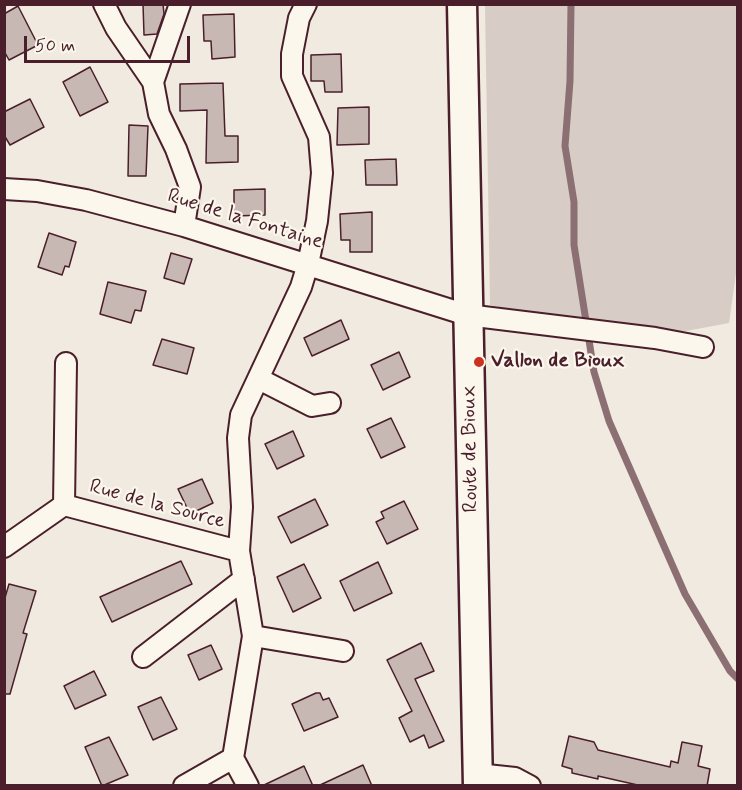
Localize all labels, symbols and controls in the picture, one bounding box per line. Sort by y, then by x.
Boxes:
scale bar [27,24,194,62]
text: 50 m [35,34,75,58]
street label: Rue de la Fontaine [164,184,326,256]
place label: Vallon de Bioux [491,349,624,375]
marker: Vallon de Bioux [472,355,486,369]
street label: Route de Bioux [457,385,485,513]
street label: Rue de la Source [86,475,228,535]

